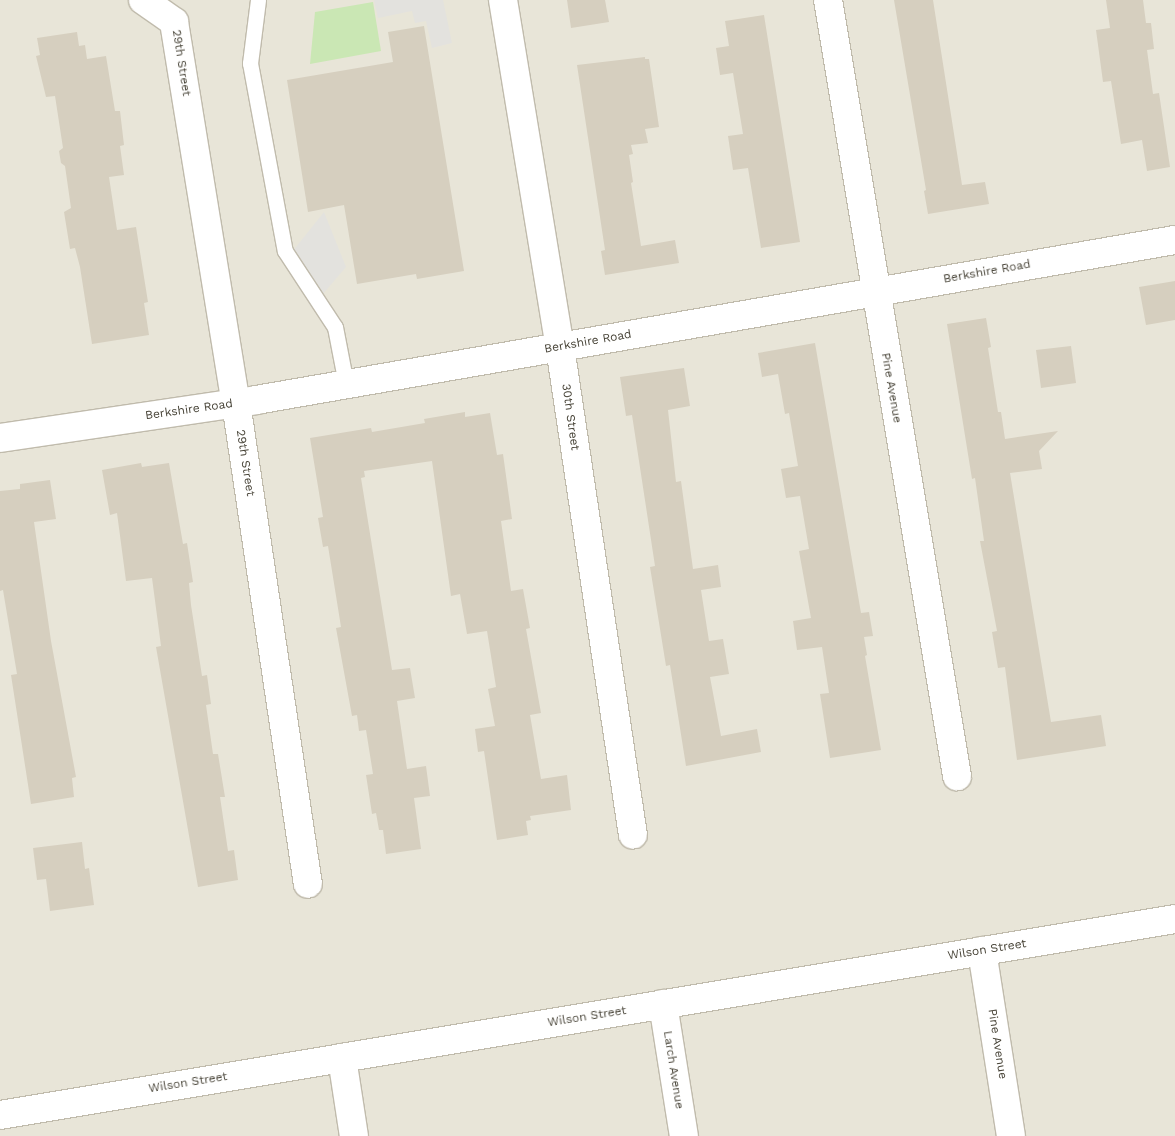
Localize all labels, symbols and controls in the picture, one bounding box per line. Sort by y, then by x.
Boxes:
street label: 29th Street [169,29,193,97]
street label: Berkshire Road [942,257,1032,287]
street label: Berkshire Road [543,327,633,357]
street label: Pine Avenue [878,352,904,424]
street label: 30th Street [558,383,582,451]
street label: Berkshire Road [144,397,234,423]
street label: 29th Street [233,429,257,497]
street label: Wilson Street [947,937,1027,963]
street label: Wilson Street [547,1004,627,1030]
street label: Pine Avenue [984,1008,1010,1080]
street label: Larch Avenue [660,1030,686,1110]
street label: Wilson Street [148,1070,228,1096]

